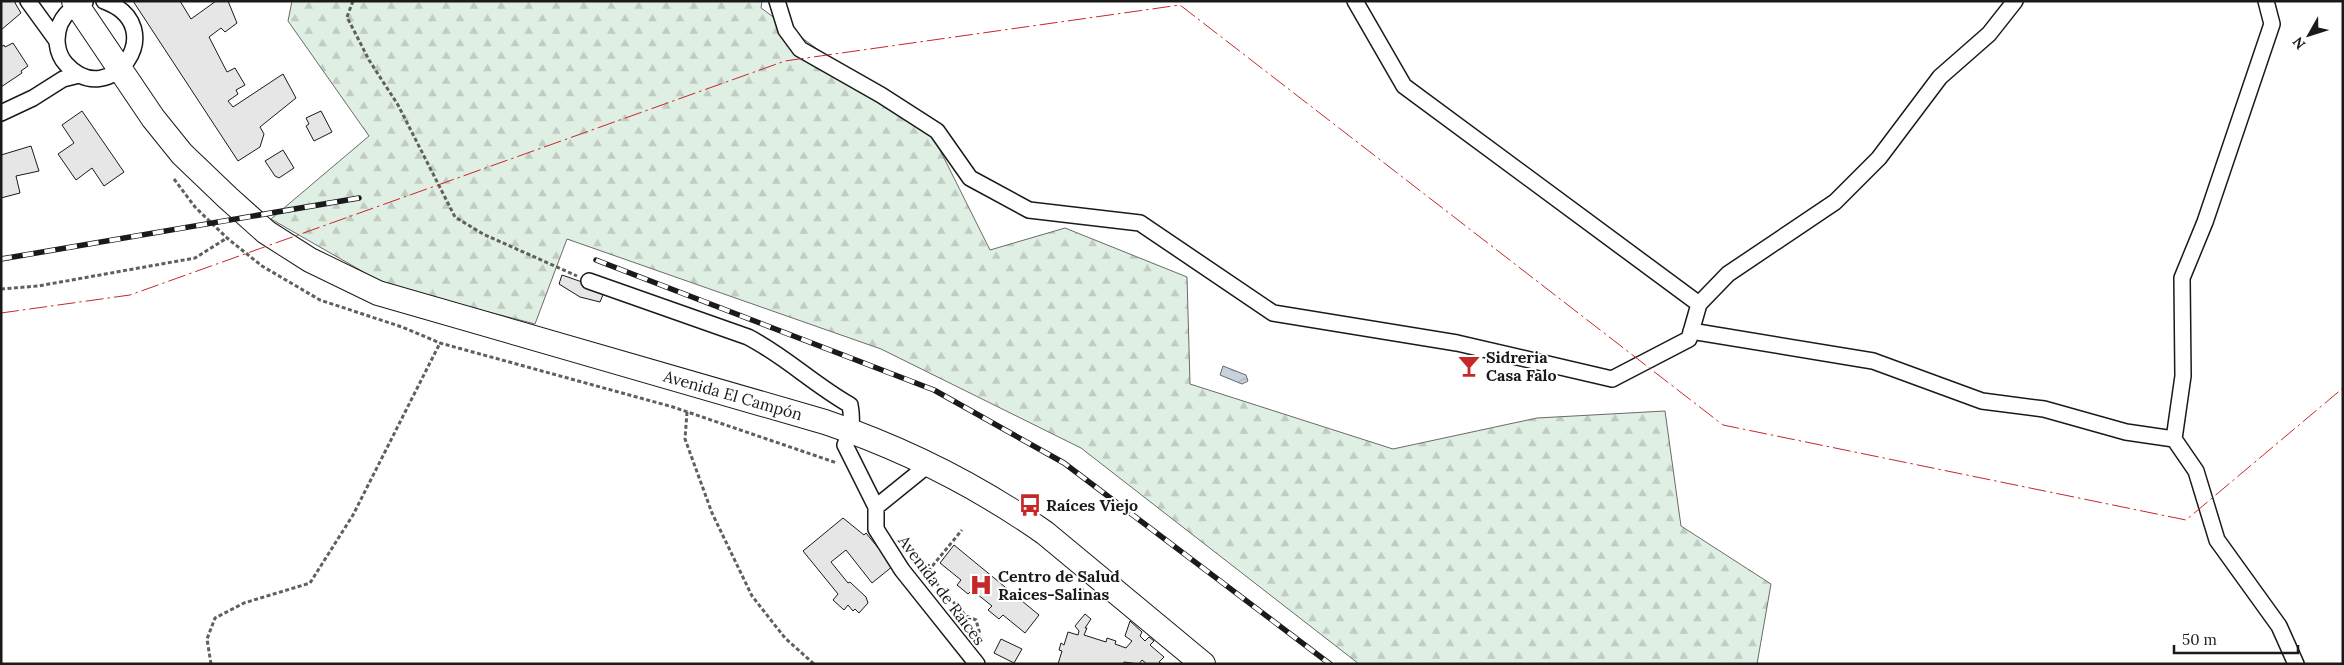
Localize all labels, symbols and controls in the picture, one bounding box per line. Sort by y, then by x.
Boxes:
north arrow [2284,10,2334,60]
text: N [2288,33,2309,53]
place label: Sidreria Casa Falo [1486,347,1557,385]
bar icon: Sidreria Casa Falo [1456,353,1482,379]
street label: Avenida El Campón [660,365,805,424]
bus stop icon: Raíces Viejo [1017,492,1043,518]
place label: Raíces Viejo [1046,495,1138,515]
street label: Avenida de Raíces [894,530,990,649]
place label: Centro de Salud Raices-Salinas [998,566,1120,604]
hospital icon: Centro de Salud Raices-Salinas [968,572,994,598]
scale bar [2174,622,2298,654]
text: 50 m [2182,630,2217,649]

